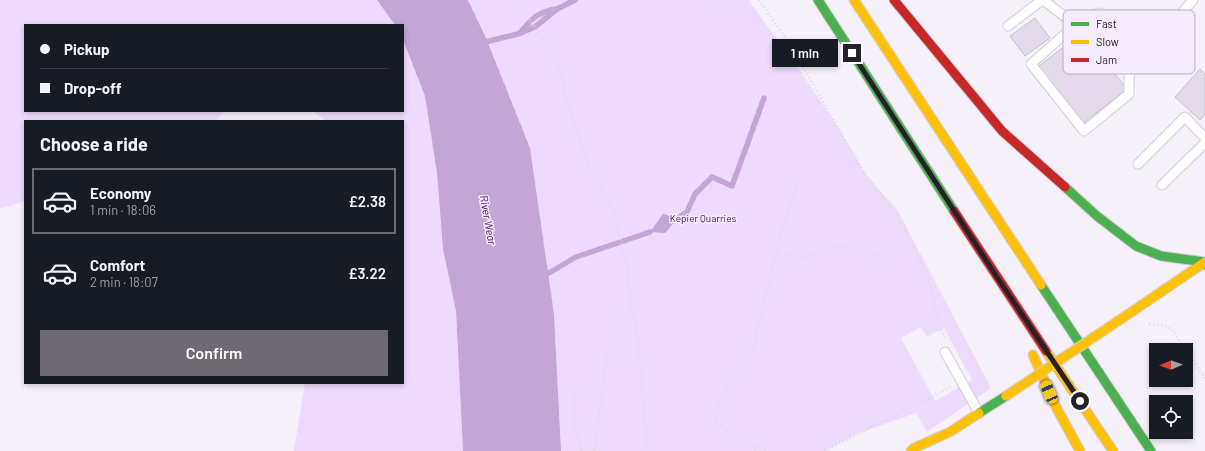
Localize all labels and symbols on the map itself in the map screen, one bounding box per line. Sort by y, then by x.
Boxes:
legend [1063,10,1195,74]
text: Fast [1096,17,1117,30]
text: Slow [1096,35,1119,48]
callout: 1 min [772,39,838,67]
route end [843,44,861,62]
text: Jam [1096,53,1117,66]
water label: River Wear [478,194,499,247]
park label: Kepier Quarries [670,212,736,224]
north arrow [1149,343,1193,387]
car [1039,379,1059,405]
route start [1071,392,1089,410]

